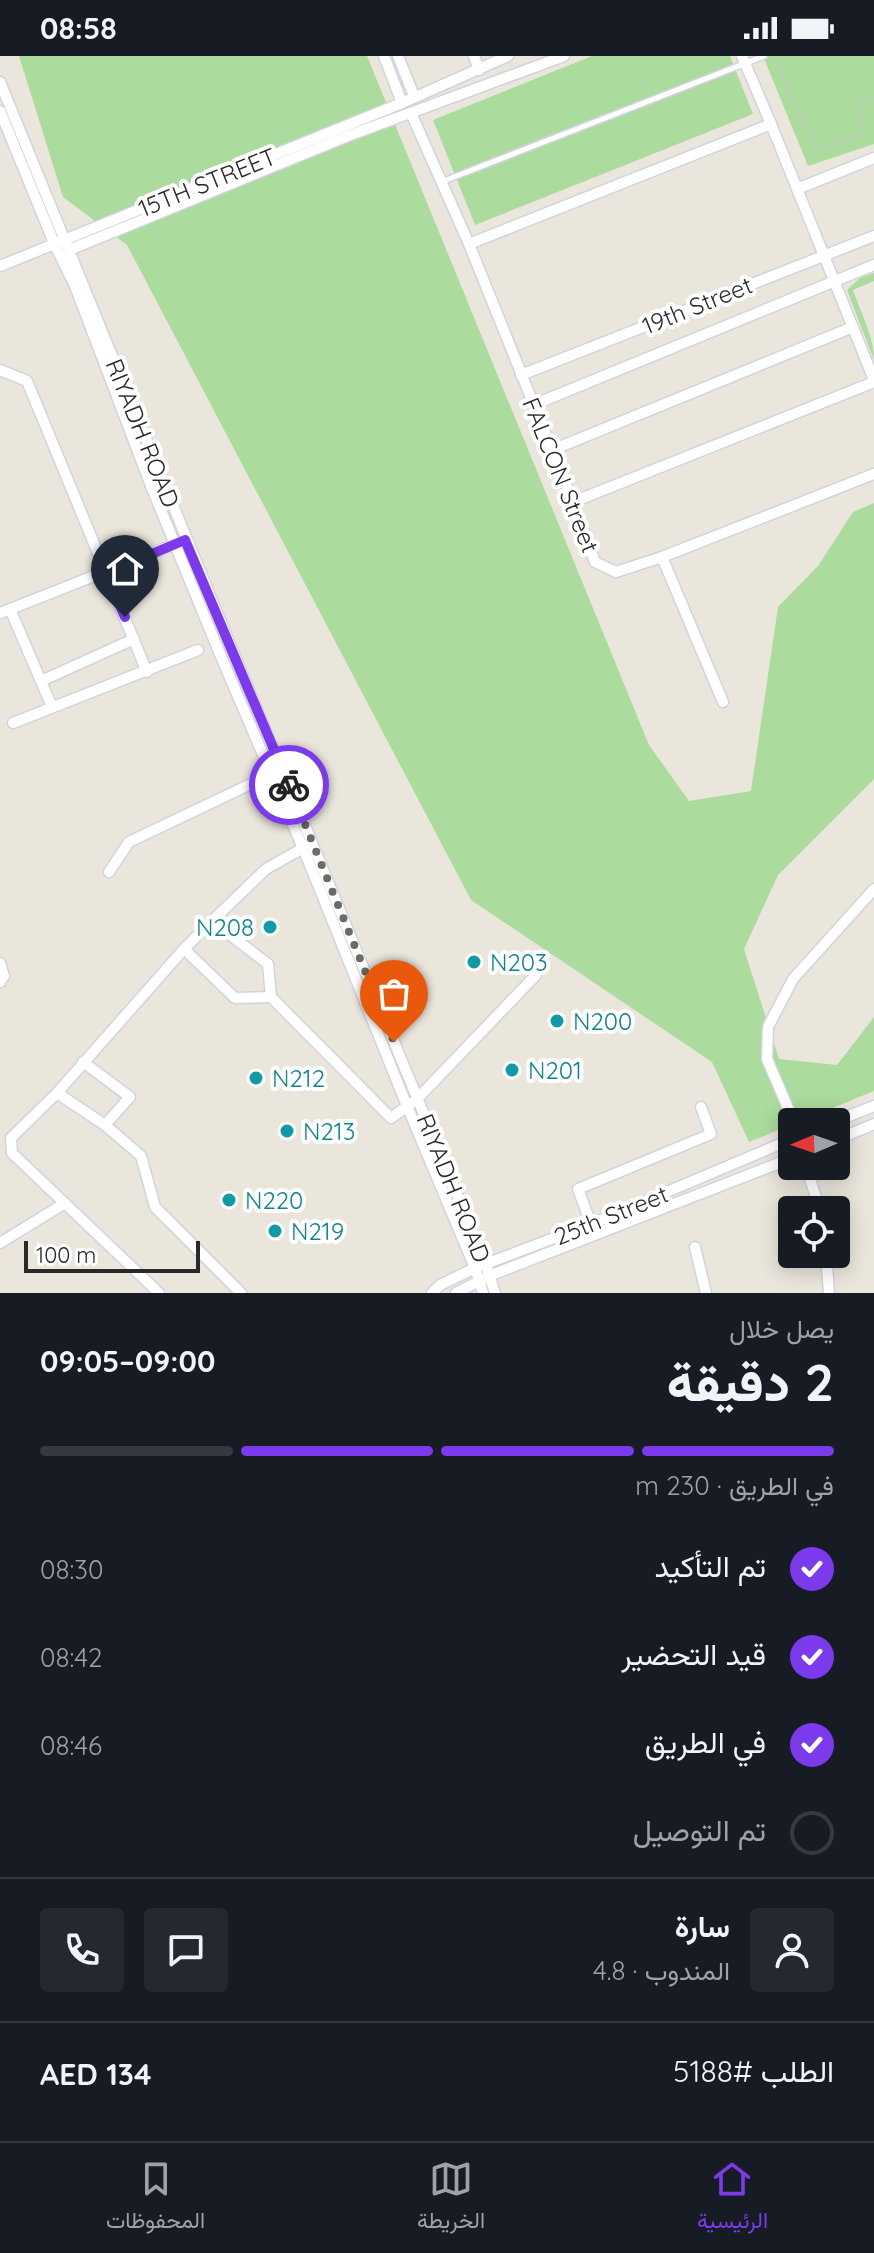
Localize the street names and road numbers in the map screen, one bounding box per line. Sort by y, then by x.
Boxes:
street label: 15TH STREET [134,141,280,223]
street label: 19th Street [638,269,756,341]
street label: RIYADH ROAD [100,354,186,512]
street label: FALCON Street [516,393,606,557]
street label: RIYADH ROAD [411,1109,497,1267]
street label: 25th Street [550,1179,672,1251]

